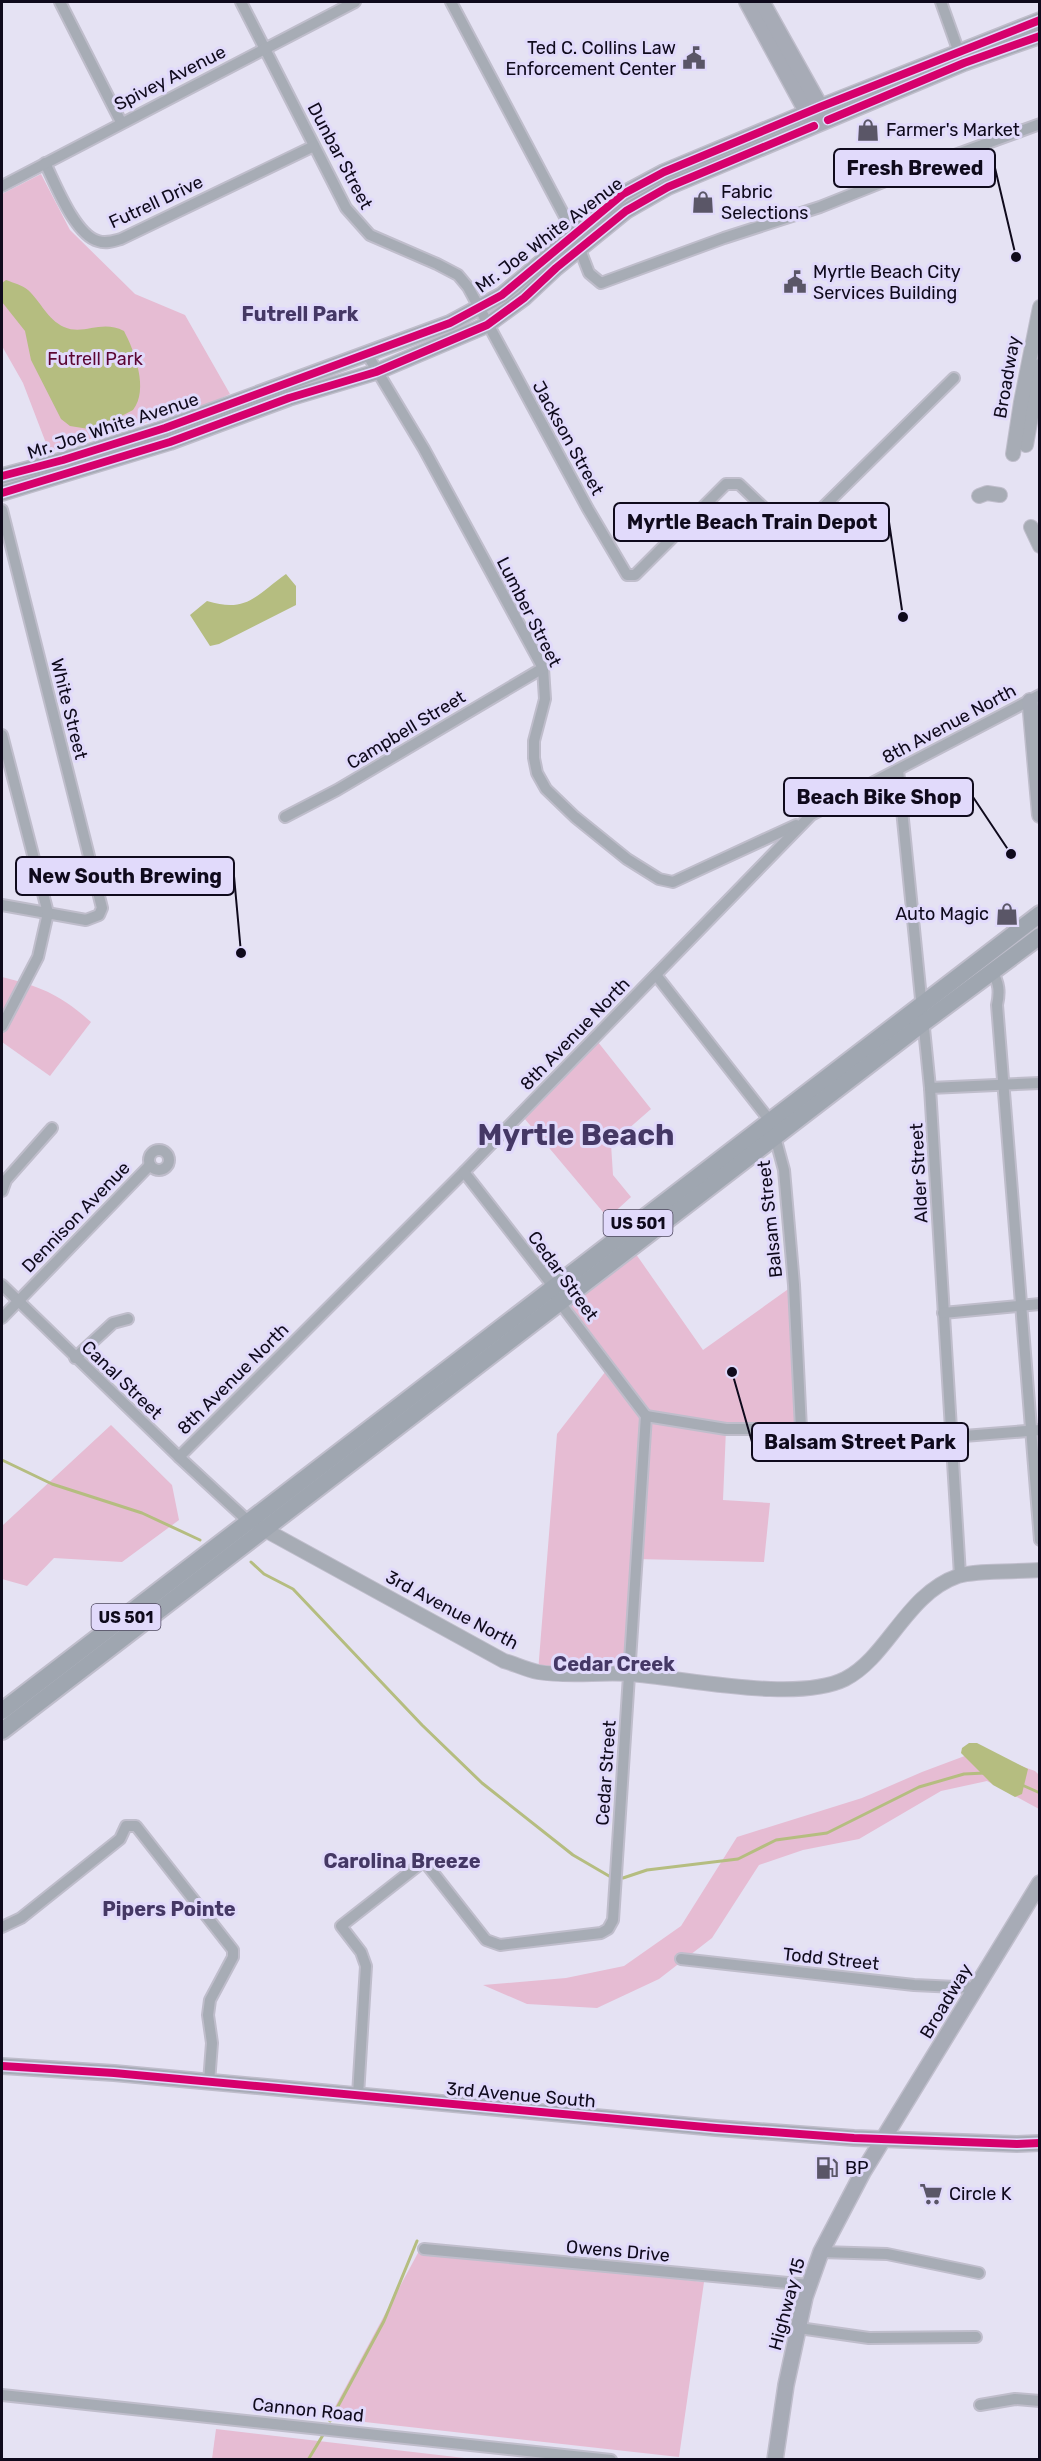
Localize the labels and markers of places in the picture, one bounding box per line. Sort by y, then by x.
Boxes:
place label: Ted C. Collins Law Enforcement Center [505,37,676,80]
public building icon: Ted C. Collins Law Enforcement Center [681,45,707,71]
shop icon: Farmer's Market [855,117,881,143]
place label: Farmer's Market [886,119,1020,141]
callout: Fresh Brewed [834,149,995,187]
place label: Fabric Selections [721,181,808,224]
shop icon: Fabric Selections [690,189,716,215]
place label: Myrtle Beach City Services Building [813,261,961,304]
public building icon: Myrtle Beach City Services Building [782,269,808,295]
callout: Myrtle Beach Train Depot [614,503,889,541]
callout: Beach Bike Shop [784,778,973,816]
callout: New South Brewing [16,857,234,895]
shop icon: Auto Magic [994,901,1020,927]
place label: Auto Magic [895,903,989,925]
callout: Balsam Street Park [752,1423,968,1461]
fuel station icon: BP [814,2155,840,2181]
place label: BP [845,2157,869,2179]
supermarket icon: Circle K [918,2181,944,2207]
place label: Circle K [949,2183,1012,2205]

